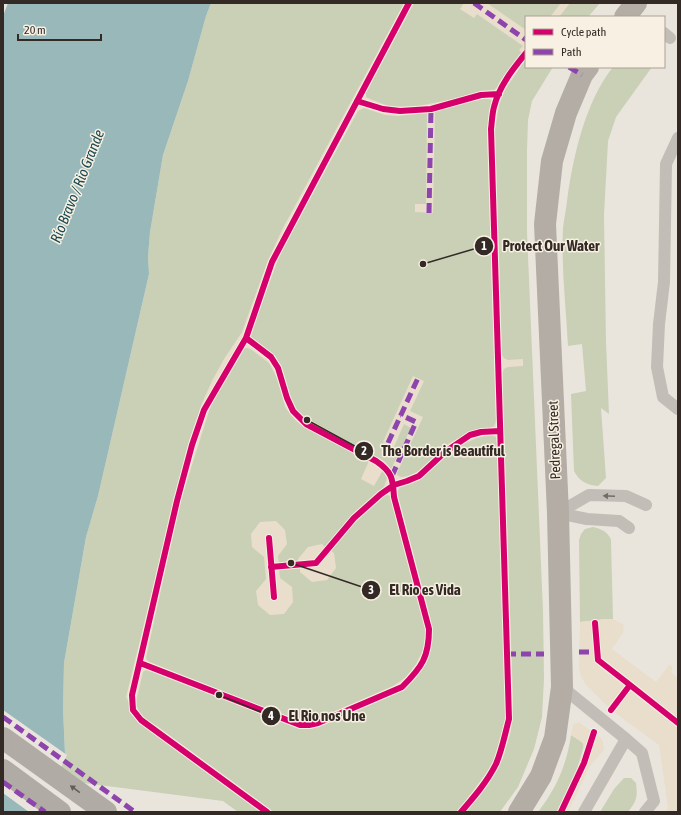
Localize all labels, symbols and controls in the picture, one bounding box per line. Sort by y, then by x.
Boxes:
scale bar [18,16,101,42]
legend [525,16,665,68]
text: 20 m [24,23,46,37]
text: Cycle path [561,25,606,39]
text: Path [561,45,582,59]
water label: Río Bravo / Rio Grande [47,127,108,245]
callout: Protect Our Water [474,232,607,259]
text: Protect Our Water [503,237,600,254]
text: 1 [481,239,487,253]
street label: Pedregal Street [545,400,563,480]
callout: The Border is Beautiful [354,438,513,465]
text: The Border is Beautiful [381,442,506,459]
text: 2 [361,444,367,458]
one-way arrow [602,493,615,499]
callout: El Rio es Vida [361,577,469,604]
text: El Rio es Vida [389,581,461,598]
text: 3 [368,583,374,597]
callout: El Rio nos Une [261,702,374,729]
text: El Rio nos Une [288,707,366,724]
text: 4 [267,709,274,723]
one-way arrow [69,785,80,793]

